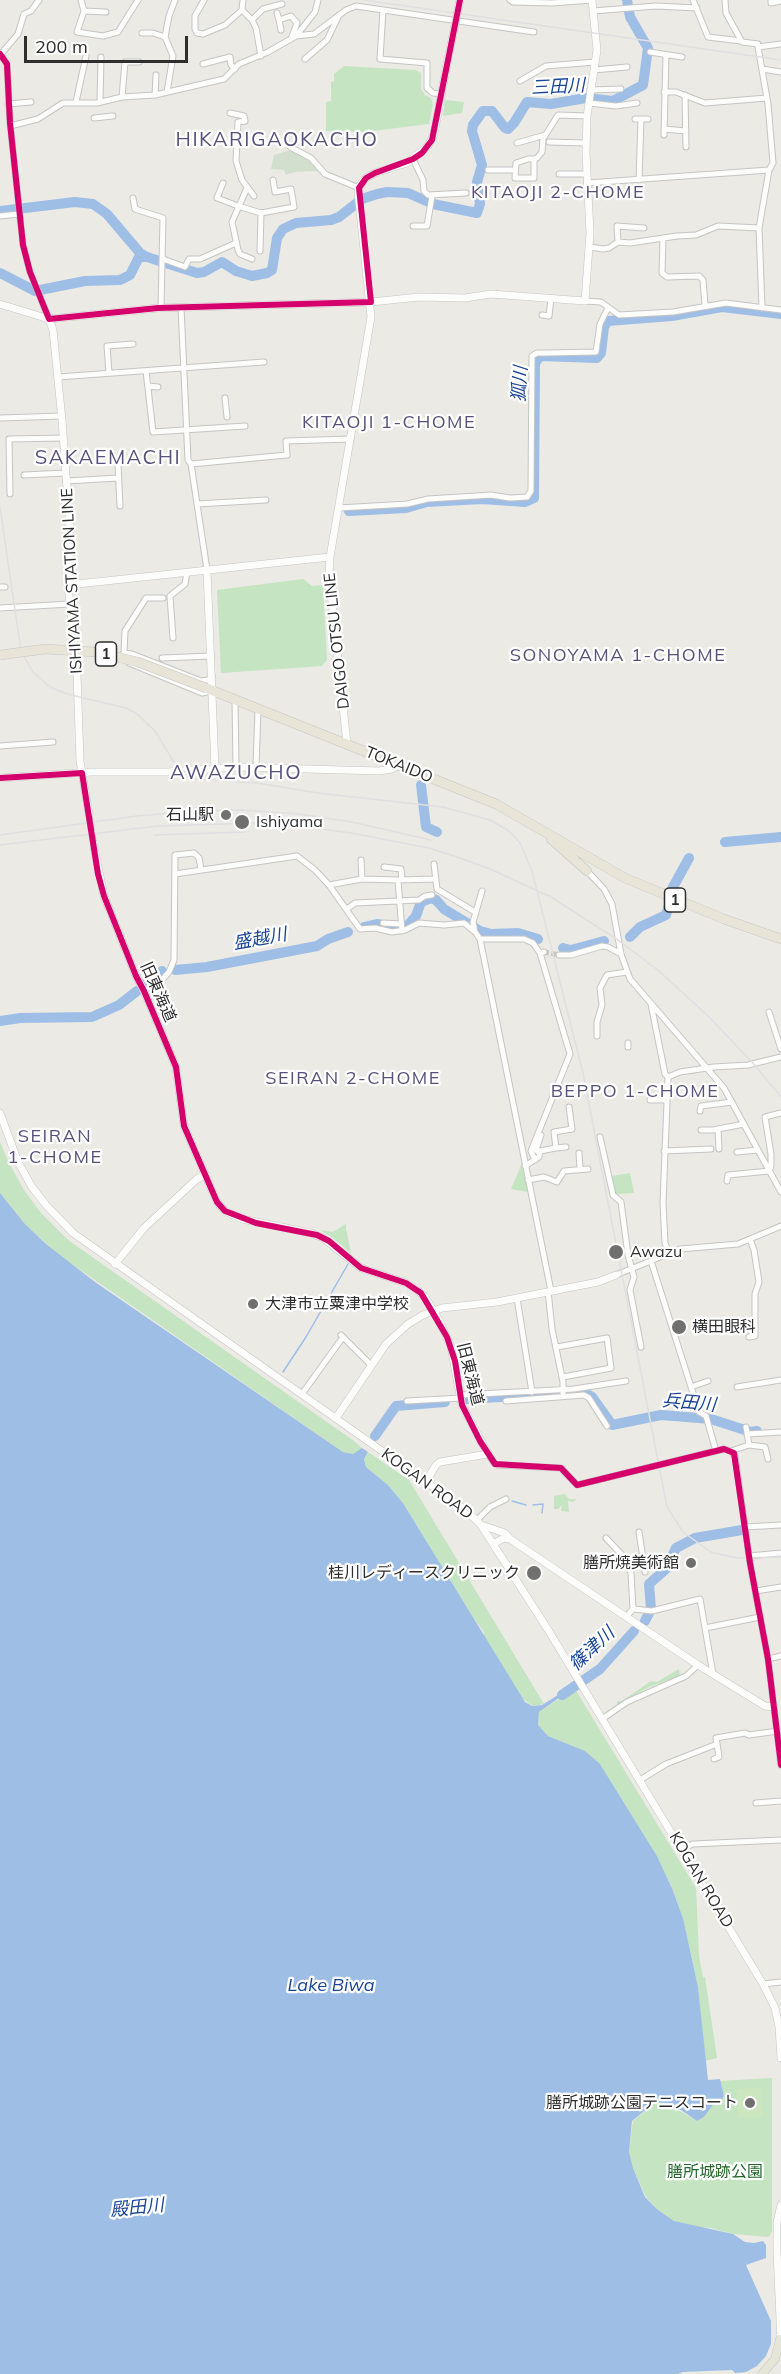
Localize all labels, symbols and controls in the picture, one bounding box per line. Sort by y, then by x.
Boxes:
scale bar [27,24,190,62]
text: 200 m [35,35,88,58]
water label: 三田川 [530,75,586,99]
district label: HIKARIGAOKACHO [176,128,378,152]
district label: KITAOJI 2-CHOME [471,182,645,204]
water label: 狐川 [508,365,532,403]
district label: KITAOJI 1-CHOME [302,412,476,434]
district label: SAKAEMACHI [35,446,181,470]
street label: ISHIYAMA STATION LINE [58,488,86,674]
street label: DAIGO OTSU LINE [320,572,354,710]
road number: 1 [96,642,116,666]
district label: SONOYAMA 1-CHOME [510,645,726,667]
street label: TOKAIDO [362,743,436,787]
district label: AWAZUCHO [170,761,302,785]
place label: 石山駅 [166,805,214,825]
marker: 石山駅 [219,808,233,822]
place label: Ishiyama [256,812,323,832]
marker: Ishiyama [233,813,251,831]
road number: 1 [664,888,686,912]
water label: 盛越川 [232,924,288,954]
street label: 旧東海道 [136,959,180,1025]
district label: SEIRAN 2-CHOME [265,1068,441,1090]
district label: BEPPO 1-CHOME [551,1081,719,1103]
district label: SEIRAN 1-CHOME [7,1126,103,1168]
place label: Awazu [630,1242,682,1262]
marker: Awazu [607,1243,625,1261]
place label: 大津市立粟津中学校 [265,1294,409,1314]
marker: 大津市立粟津中学校 [246,1297,260,1311]
place label: 横田眼科 [692,1317,756,1337]
marker: 横田眼科 [670,1318,688,1336]
street label: 旧東海道 [453,1341,487,1407]
water label: 兵田川 [661,1390,717,1416]
street label: KOGAN ROAD [377,1444,477,1524]
place label: 膳所焼美術館 [583,1553,679,1573]
marker: 膳所焼美術館 [684,1556,698,1570]
place label: 桂川レディースクリニック [328,1563,520,1583]
marker: 桂川レディースクリニック [525,1564,543,1582]
water label: 篠津川 [565,1623,619,1675]
street label: KOGAN ROAD [665,1829,737,1931]
water label: Lake Biwa [288,1975,374,1997]
place label: 膳所城跡公園テニスコート [546,2093,738,2113]
marker: 膳所城跡公園テニスコート [743,2096,757,2110]
park label: 膳所城跡公園 [667,2162,763,2182]
water label: 殿田川 [109,2194,165,2222]

